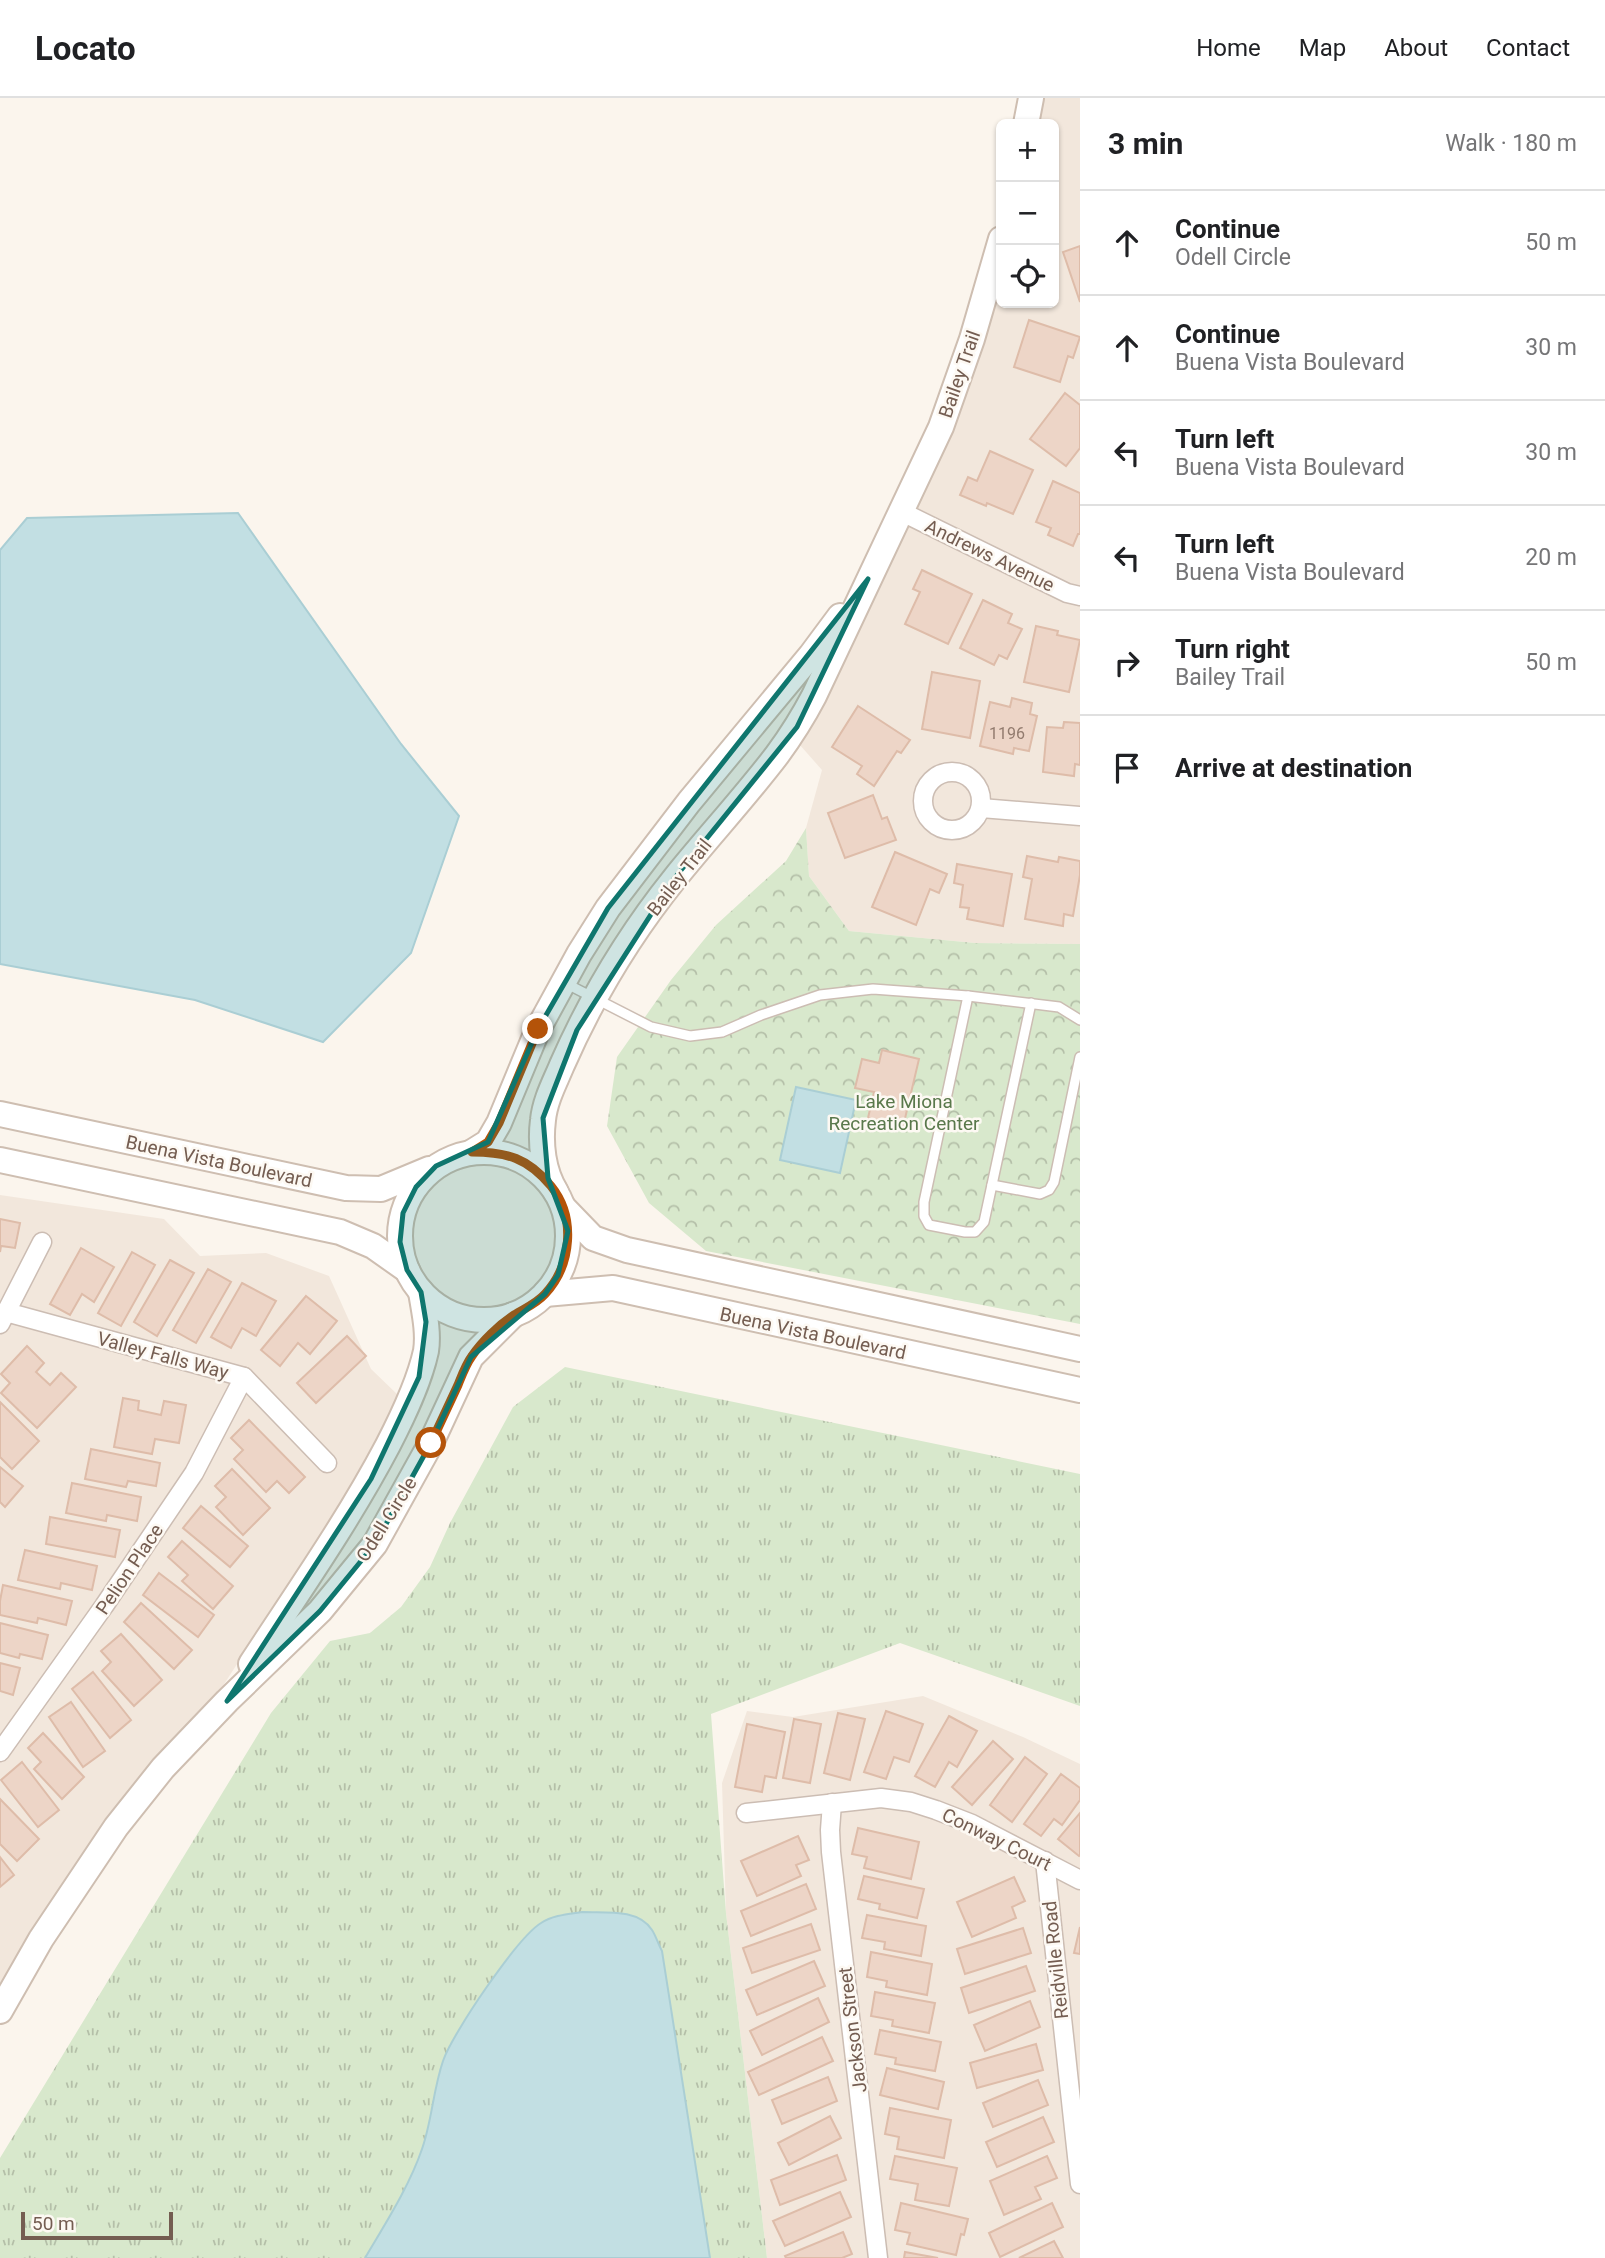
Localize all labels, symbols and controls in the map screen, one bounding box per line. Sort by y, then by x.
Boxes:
text: Locato [35,29,136,68]
text: Home [1196,34,1261,62]
text: Map [1299,34,1346,62]
text: About [1384,34,1448,62]
text: Contact [1486,34,1570,62]
map controls [996,119,1059,308]
button: + [996,119,1059,182]
text: 3 min [1108,126,1183,161]
text: Walk · 180 m [1445,130,1577,157]
button: − [996,182,1059,245]
text: Continue [1175,214,1280,244]
icon: ahead [1108,224,1146,262]
text: 50 m [1525,229,1577,256]
text: Odell Circle [1175,244,1291,271]
button: locate [996,245,1059,308]
text: Continue [1175,319,1280,349]
street label: Bailey Trail [934,327,985,421]
icon: ahead [1108,329,1146,367]
text: 30 m [1525,334,1577,361]
text: Buena Vista Boulevard [1175,349,1405,376]
text: Turn left [1175,424,1274,454]
icon: left [1108,434,1146,472]
text: 30 m [1525,439,1577,466]
text: Buena Vista Boulevard [1175,454,1405,481]
street label: Andrews Avenue [921,514,1058,597]
text: Turn left [1175,529,1274,559]
icon: left [1108,539,1146,577]
text: 20 m [1525,544,1577,571]
text: Buena Vista Boulevard [1175,559,1405,586]
text: Turn right [1175,634,1290,664]
icon: right [1108,644,1146,682]
text: 50 m [1525,649,1577,676]
text: Bailey Trail [1175,664,1285,691]
house number: 1196 [989,724,1025,743]
icon: arrive [1108,749,1146,787]
text: Arrive at destination [1175,753,1412,783]
street label: Bailey Trail [642,834,716,920]
route end [522,1013,553,1044]
park label: Lake Miona Recreation Center [829,1090,980,1135]
street label: Buena Vista Boulevard [124,1131,314,1192]
street label: Buena Vista Boulevard [718,1303,908,1364]
street label: Valley Falls Way [95,1327,231,1384]
route start [415,1427,446,1458]
street label: Odell Circle [351,1473,422,1566]
street label: Pelion Place [91,1520,168,1619]
street label: Conway Court [938,1803,1055,1876]
street label: Reidville Road [1038,1900,1073,2020]
street label: Jackson Street [833,1966,872,2094]
scale bar [21,2209,173,2241]
text: 50 m [32,2212,75,2235]

